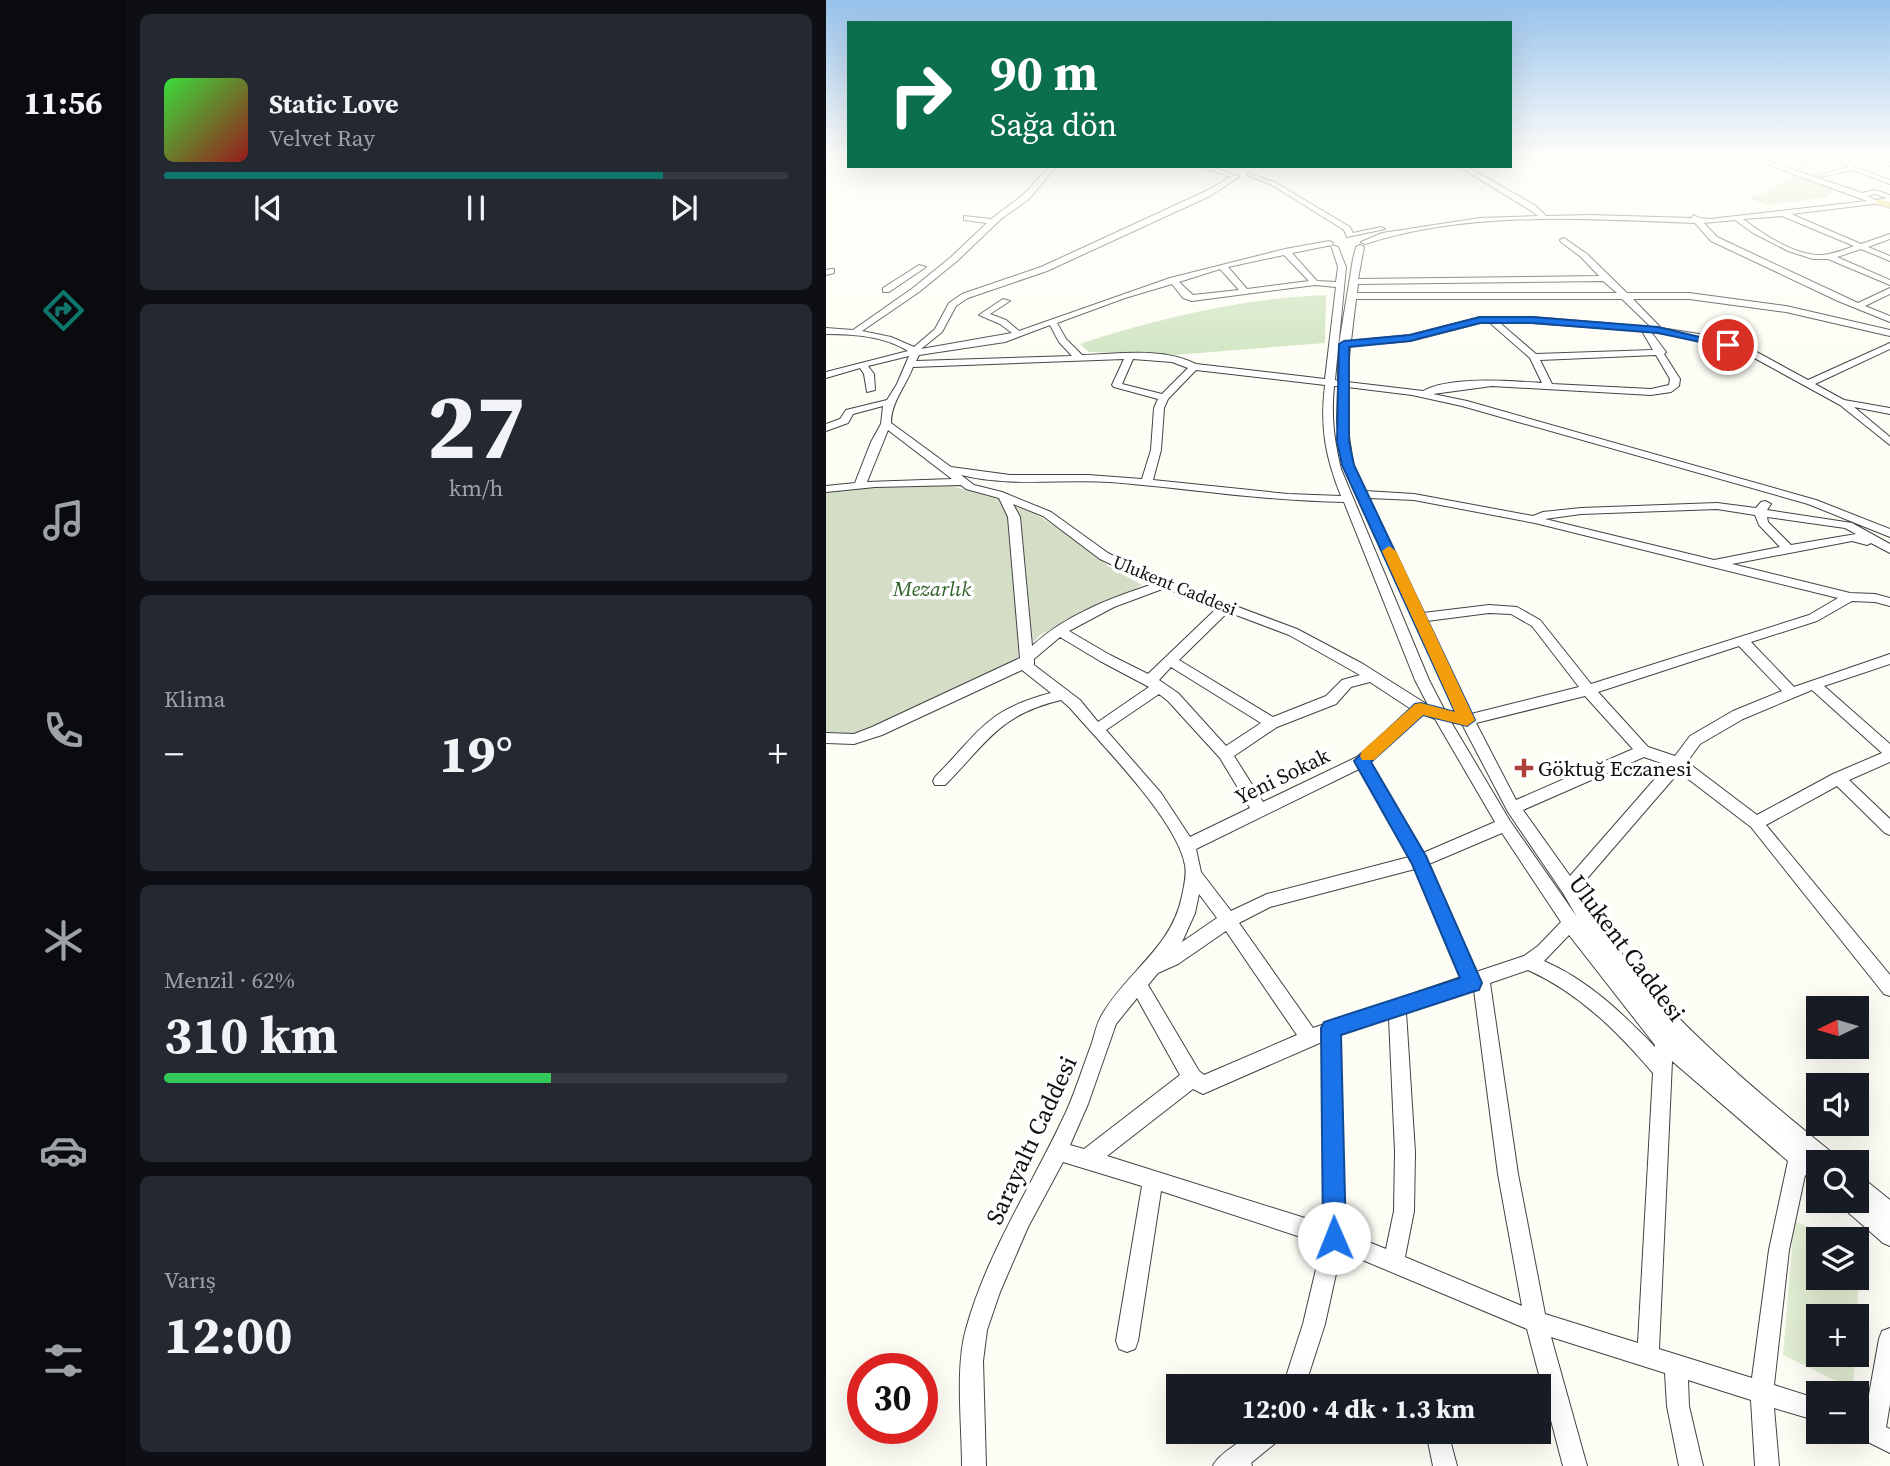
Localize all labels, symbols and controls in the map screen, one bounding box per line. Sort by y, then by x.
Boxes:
text: 90 m [990,39,1098,106]
icon: right [875,49,966,140]
text: 11:56 [24,81,102,125]
text: Static Love [269,86,398,122]
text: Sağa dön [990,103,1117,147]
text: Velvet Ray [269,122,375,154]
icon: previous [249,189,287,227]
icon: pause [457,189,495,227]
icon: next [665,189,703,227]
icon: directions [39,286,88,335]
pin [1698,315,1758,375]
icon: arrive [1709,326,1747,364]
text: 27 [427,364,525,488]
text: km/h [449,472,503,504]
icon: music [39,496,88,545]
street label: Ulukent Caddesi [1109,549,1241,621]
park label: Mezarlık [892,574,971,603]
text: Klima [164,683,225,715]
icon: phone [39,706,88,755]
text: 19° [439,718,513,789]
text: − [164,728,184,780]
text: + [768,728,788,780]
street label: Yeni Sokak [1230,740,1335,811]
place label: Göktuğ Eczanesi [1538,754,1692,783]
marker: Göktuğ Eczanesi [1516,760,1532,776]
street label: Ulukent Caddesi [1561,868,1693,1028]
icon: climate [39,916,88,965]
text: Menzil · 62% [164,964,295,996]
north arrow [1806,996,1869,1059]
map controls [1806,996,1869,1444]
text: 310 km [164,999,338,1070]
street label: Sarayaltı Caddesi [977,1050,1085,1230]
button: sound [1806,1073,1869,1136]
icon: car [39,1126,88,1175]
button: search [1806,1150,1869,1213]
position arrow [1297,1201,1371,1275]
button: layers [1806,1227,1869,1290]
text: Varış [164,1264,216,1296]
text: 12:00 [164,1299,292,1370]
button: + [1806,1304,1869,1367]
icon: filters [39,1336,88,1385]
speed limit sign: 30 [847,1353,938,1444]
button: − [1806,1381,1869,1444]
text: 12:00 · 4 dk · 1.3 km [1242,1391,1475,1427]

